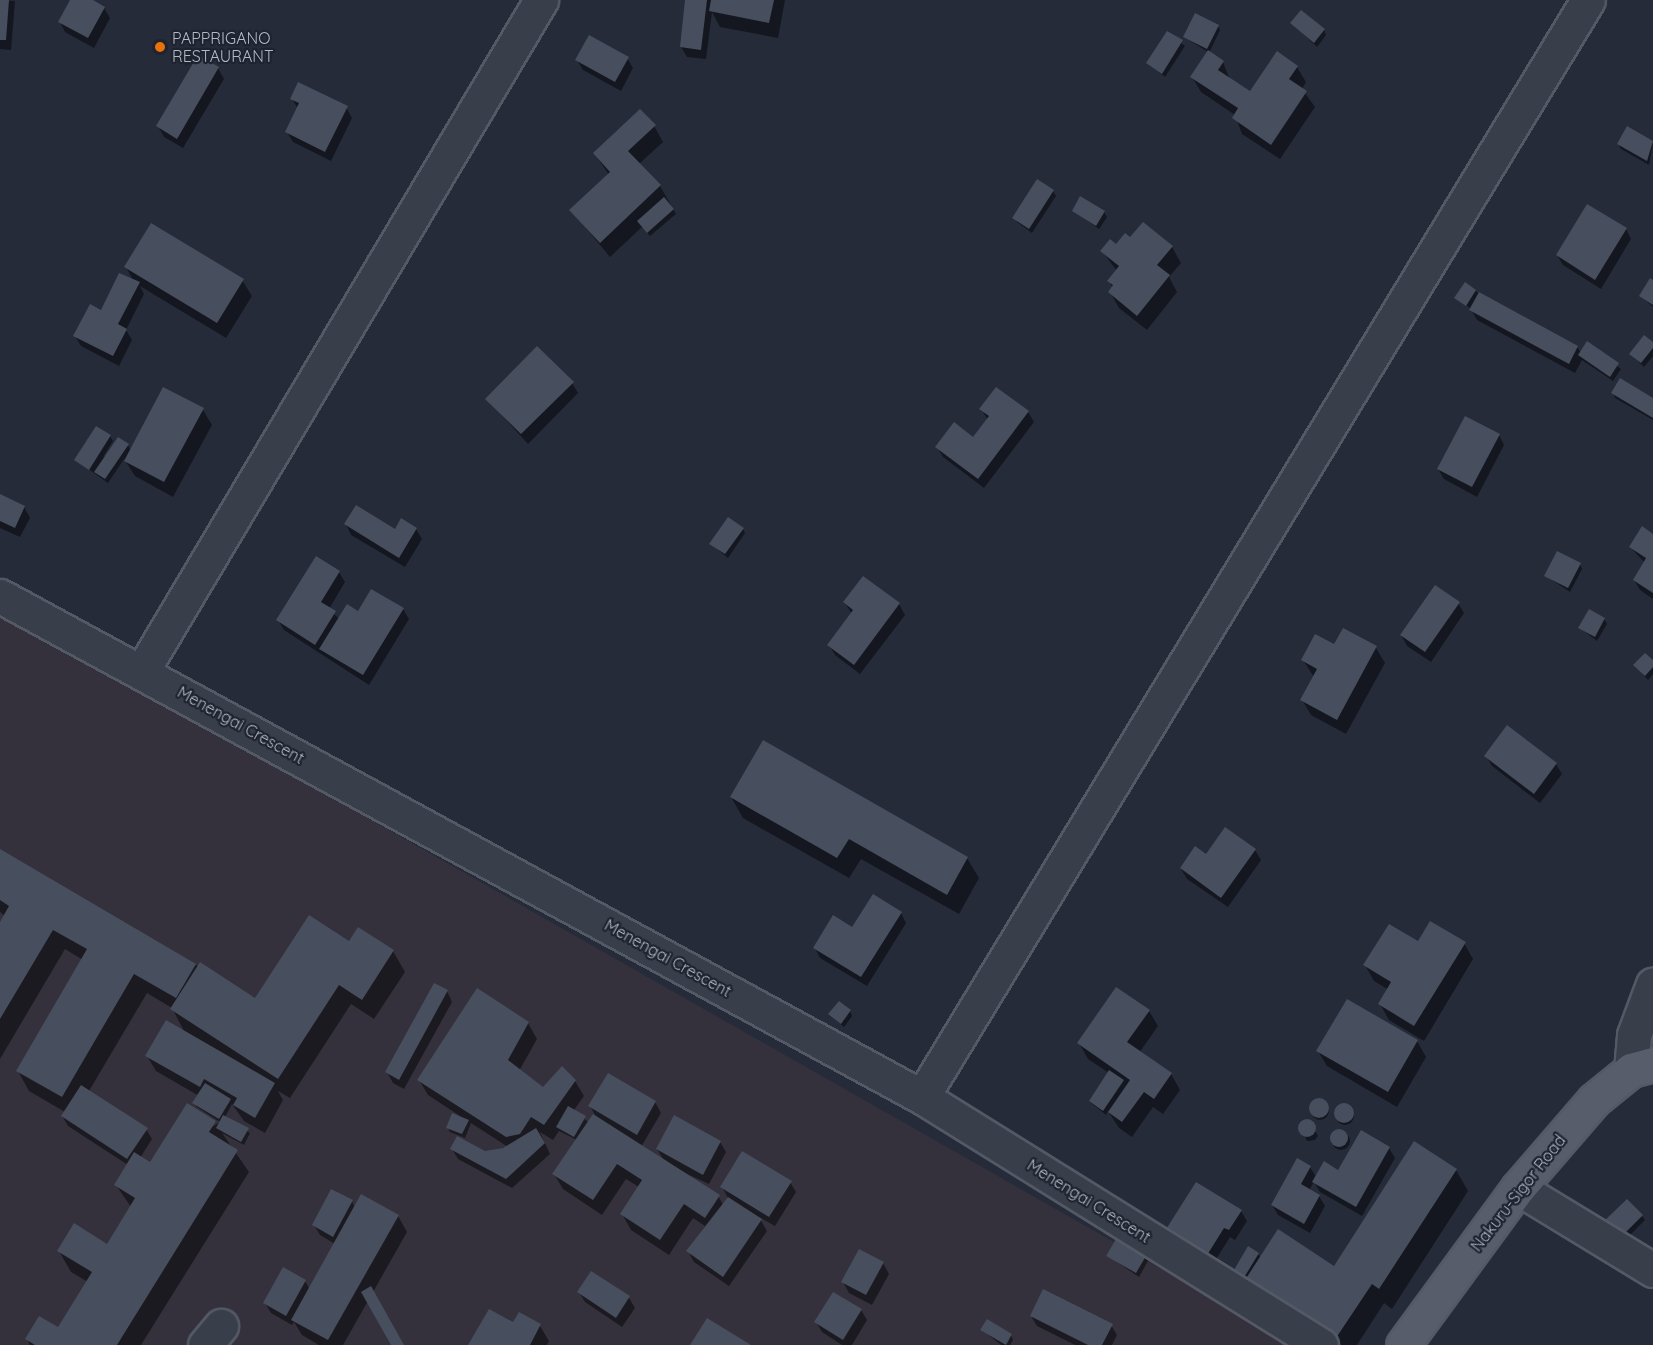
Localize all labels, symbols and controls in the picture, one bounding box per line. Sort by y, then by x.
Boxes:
place label: PAPPRIGANO RESTAURANT [172,28,274,66]
marker: PAPPRIGANO RESTAURANT [153,40,167,54]
street label: Menengai Crescent [174,682,308,768]
street label: Menengai Crescent [601,915,735,1001]
street label: Nakuru-Sigor Road [1467,1131,1569,1255]
street label: Menengai Crescent [1024,1155,1154,1247]

